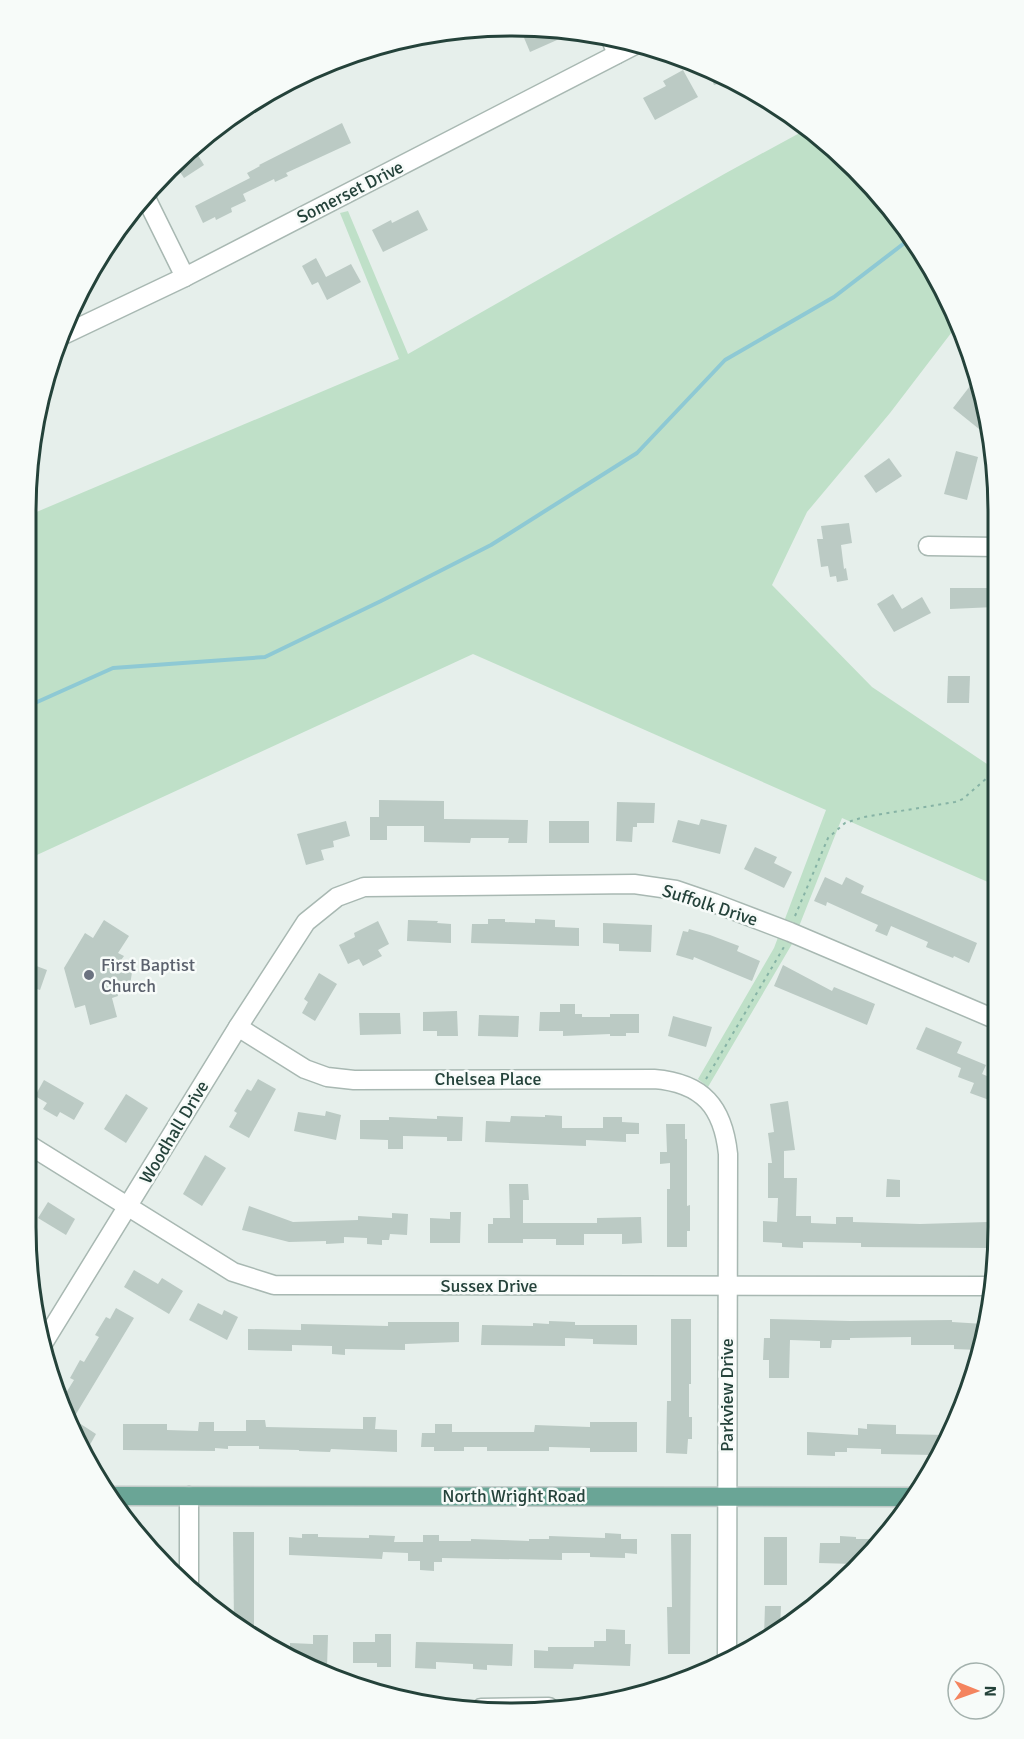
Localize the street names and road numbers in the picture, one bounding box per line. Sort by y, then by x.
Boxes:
street label: Somerset Drive [293,156,407,228]
street label: Suffolk Drive [659,879,761,931]
street label: Chelsea Place [435,1068,541,1090]
street label: Woodhall Drive [135,1076,213,1188]
street label: Sussex Drive [440,1275,538,1297]
street label: Parkview Drive [716,1338,738,1452]
street label: North Wright Road [442,1485,586,1507]

